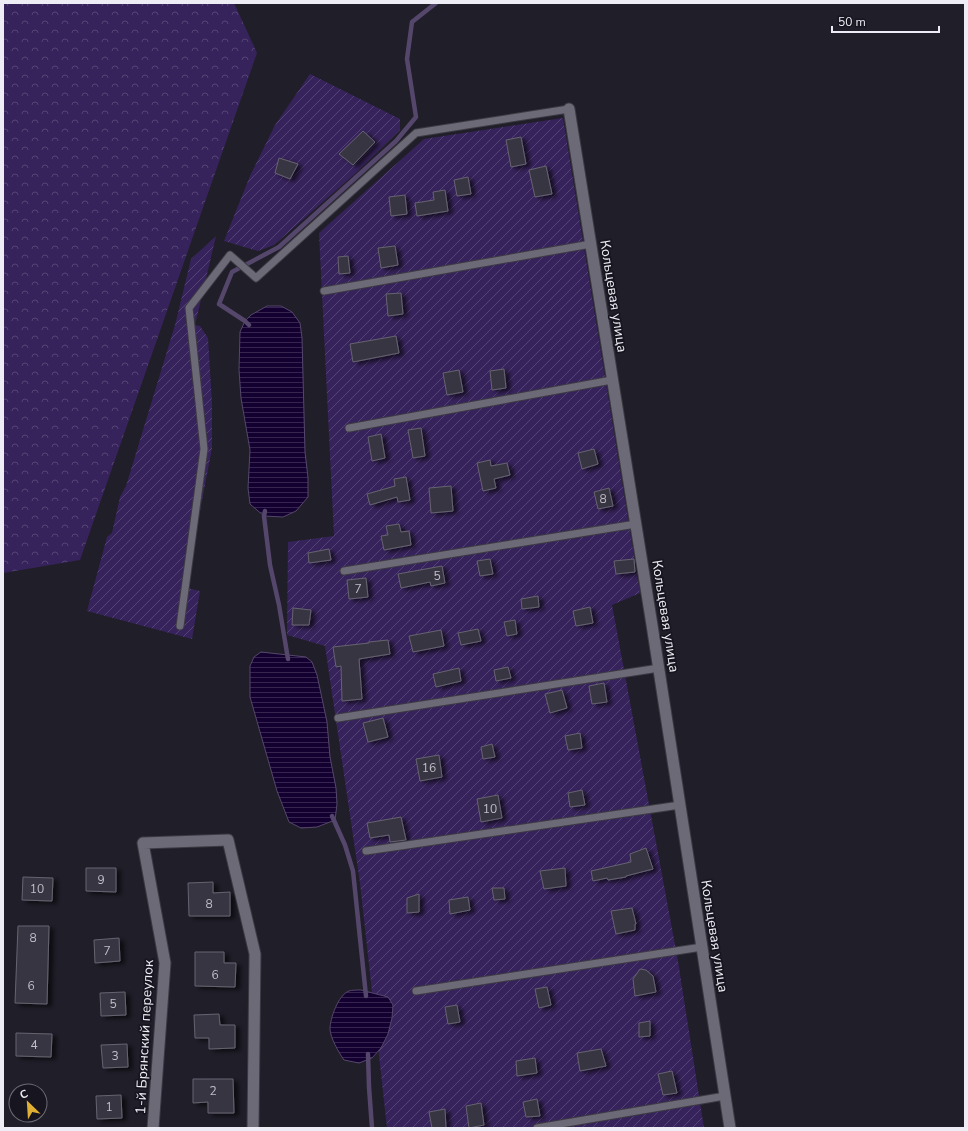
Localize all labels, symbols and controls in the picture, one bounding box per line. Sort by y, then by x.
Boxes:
scale bar [832,8,939,34]
text: 50 m [838,14,866,30]
street label: Кольцевая улица [595,239,632,354]
house number: 8 [599,491,607,507]
street label: Кольцевая улица [647,559,684,674]
house number: 5 [433,568,441,584]
house number: 7 [354,581,362,597]
house number: 16 [422,760,436,776]
house number: 10 [483,801,497,817]
house number: 9 [97,872,105,888]
street label: Кольцевая улица [696,879,733,994]
house number: 10 [30,881,44,897]
house number: 8 [205,896,213,912]
house number: 8 [29,930,37,946]
house number: 7 [103,943,111,959]
street label: 1-й Брянский переулок [131,958,158,1115]
house number: 6 [211,967,219,983]
house number: 6 [27,978,35,994]
house number: 5 [109,996,117,1012]
house number: 4 [30,1037,38,1053]
house number: 3 [111,1048,119,1064]
north arrow [8,1083,48,1123]
house number: 2 [209,1083,217,1099]
text: С [17,1086,31,1103]
house number: 1 [105,1099,113,1115]

